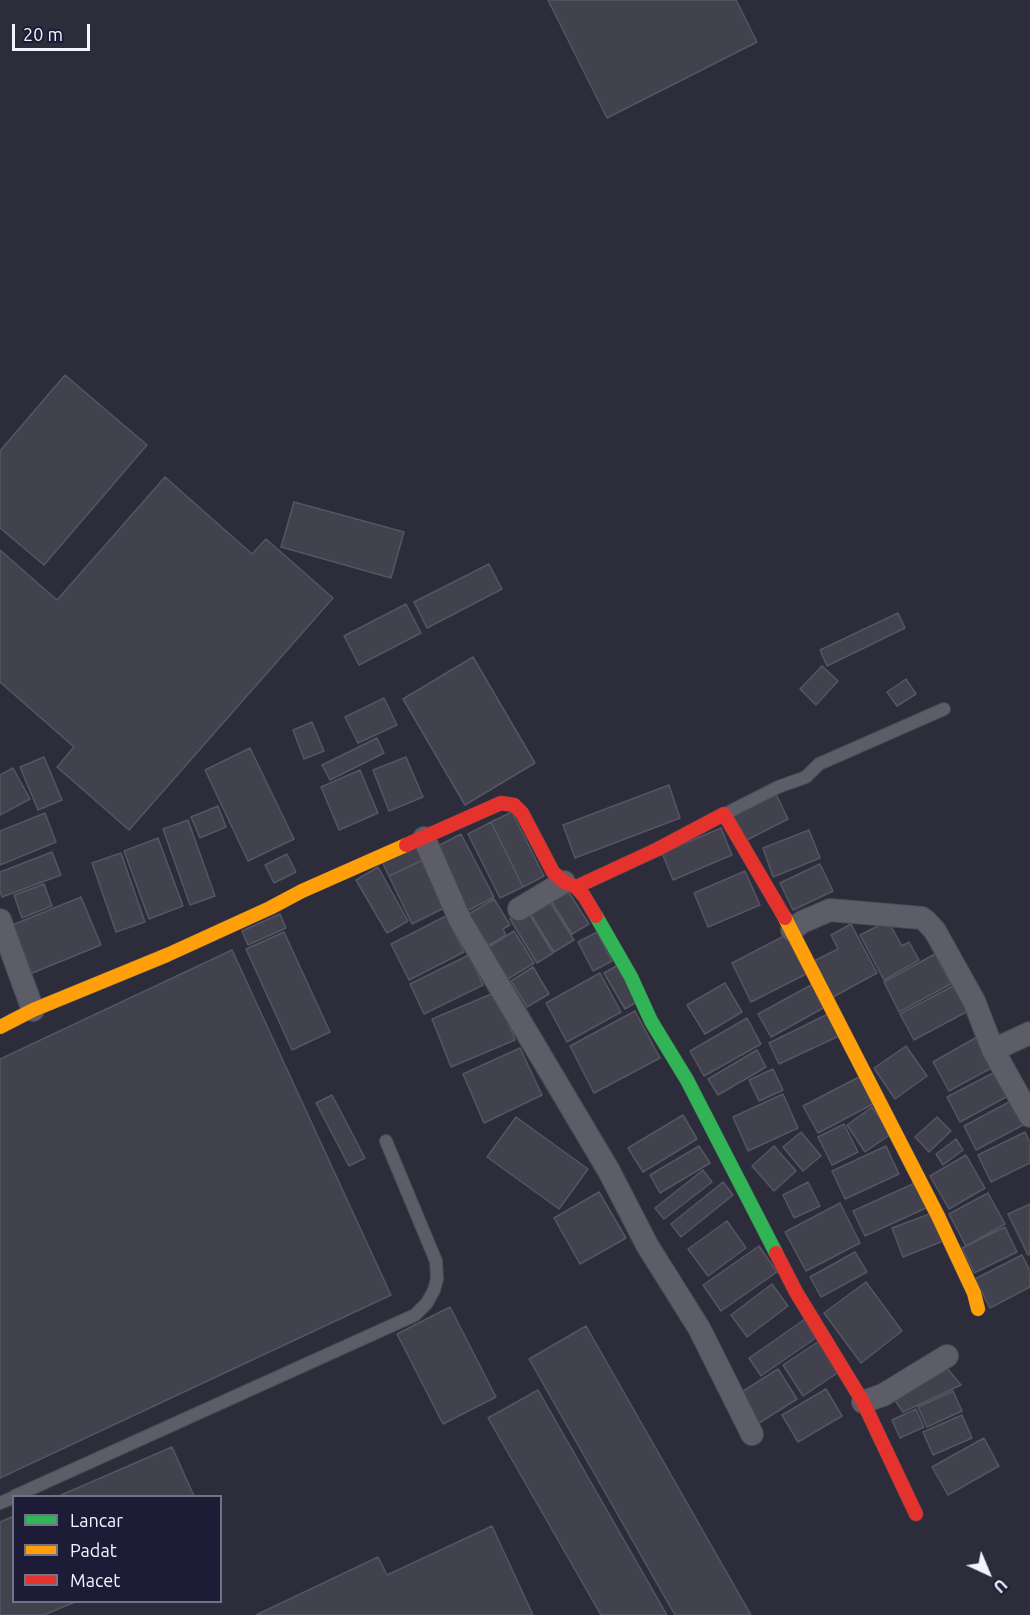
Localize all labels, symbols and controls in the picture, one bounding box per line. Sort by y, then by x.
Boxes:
scale bar [15,12,93,50]
text: 20 m [23,24,63,44]
legend [12,1495,222,1603]
text: Lancar [70,1510,123,1530]
text: Padat [70,1540,117,1560]
north arrow [958,1543,1018,1603]
text: Macet [70,1570,120,1590]
text: U [990,1576,1011,1596]

